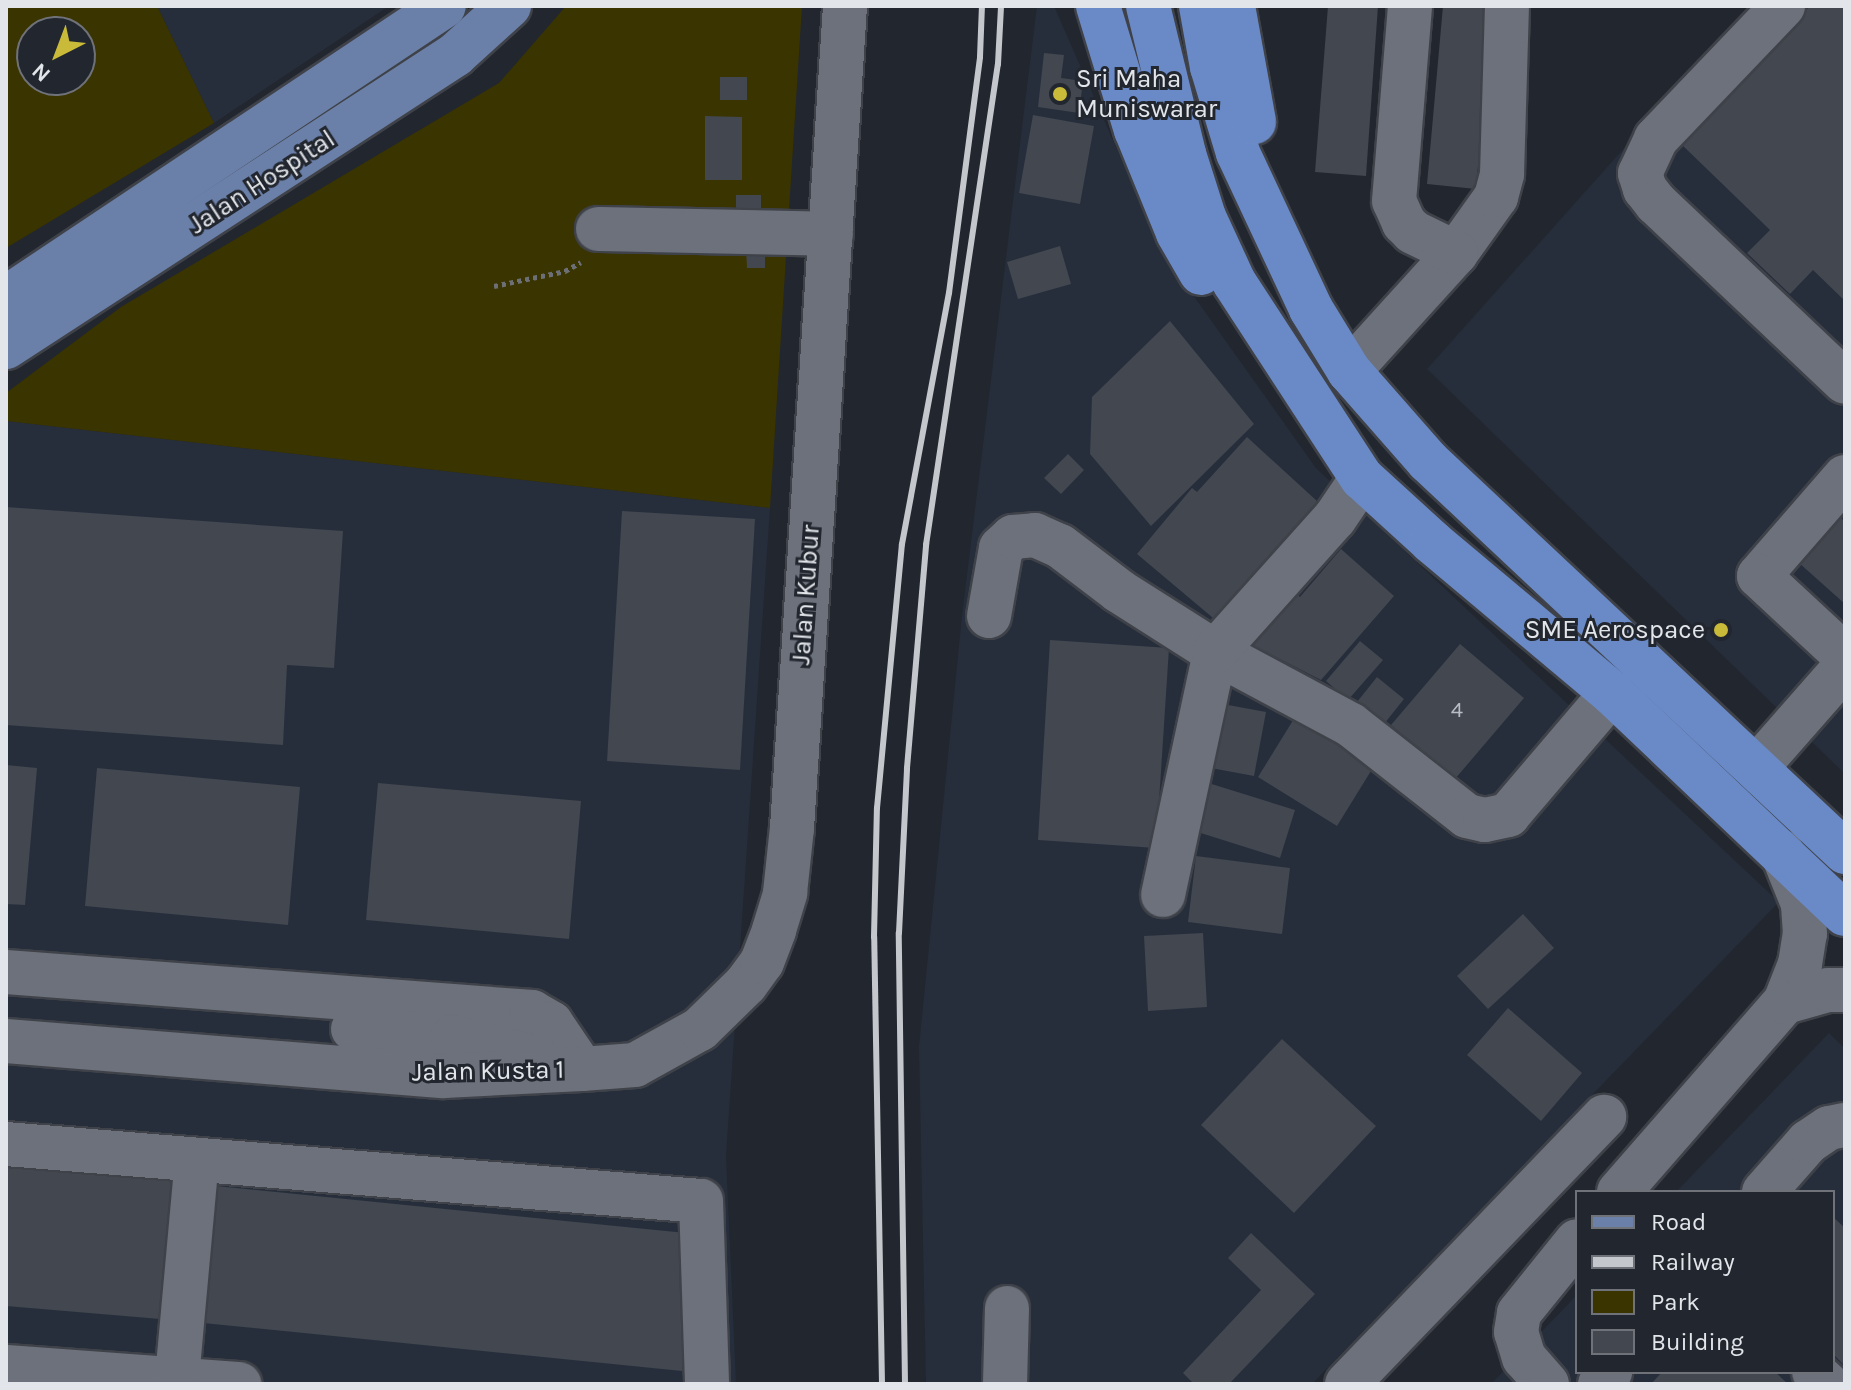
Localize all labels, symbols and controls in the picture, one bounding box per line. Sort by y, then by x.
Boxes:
north arrow [16,16,96,96]
text: N [27,57,56,87]
place label: Sri Maha Muniswarar [1076,63,1217,124]
marker: Sri Maha Muniswarar [1051,85,1069,103]
street label: Jalan Hospital [183,123,341,241]
street label: Jalan Kubur [786,524,826,666]
place label: SME Aerospace [1525,614,1705,646]
marker: SME Aerospace [1712,621,1730,639]
house number: 4 [1451,698,1463,724]
street label: Jalan Kusta 1 [412,1054,564,1088]
legend [1575,1190,1835,1374]
text: Road [1651,1208,1706,1236]
text: Railway [1651,1248,1735,1276]
text: Park [1651,1288,1700,1316]
text: Building [1651,1328,1744,1356]

